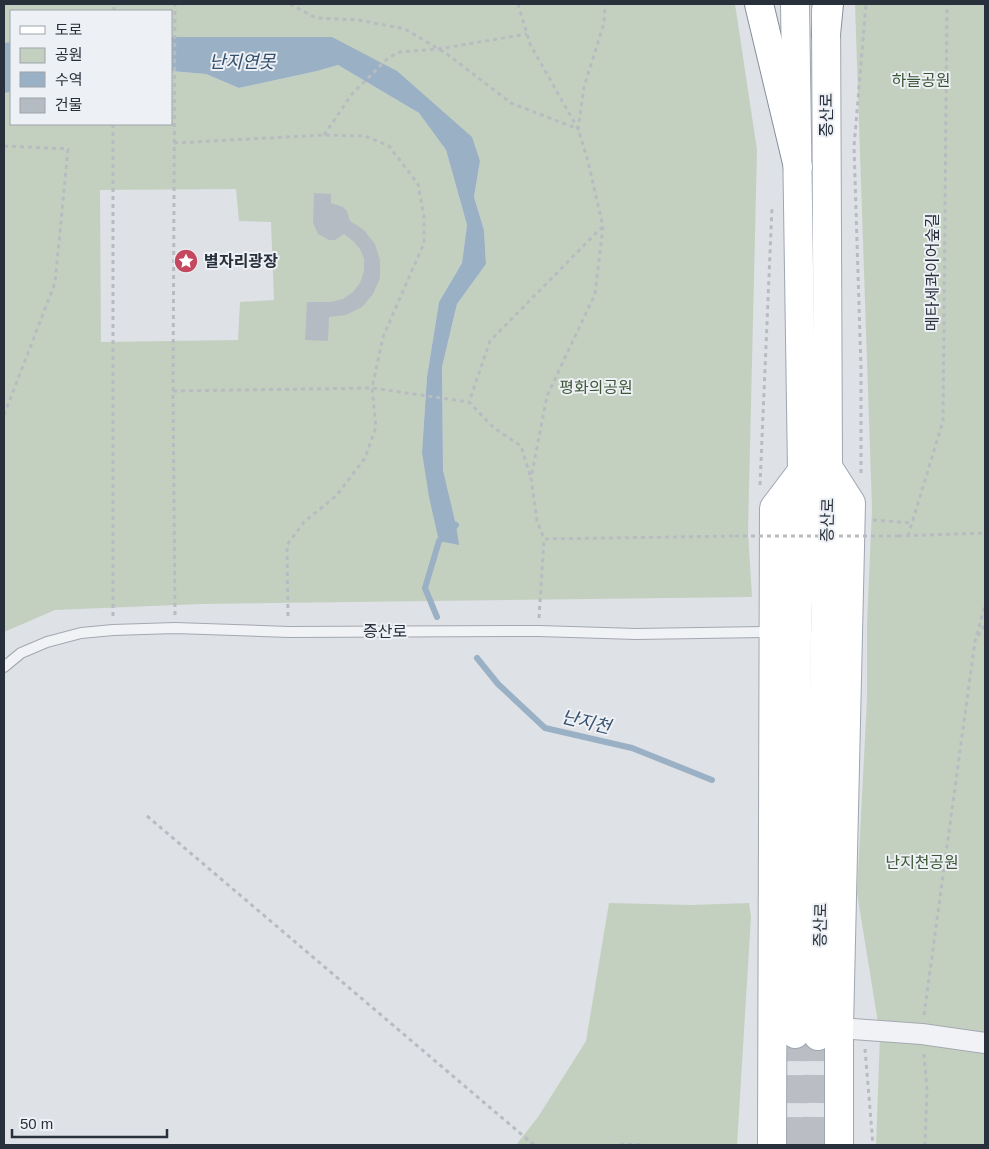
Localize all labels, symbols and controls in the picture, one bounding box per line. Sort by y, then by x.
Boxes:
legend [10,10,172,125]
text: 도로 [55,21,83,38]
text: 공원 [55,46,83,63]
water label: 난지연못 [209,52,277,72]
text: 수역 [55,71,83,88]
park label: 하늘공원 [892,72,950,89]
street label: 증산로 [818,93,835,137]
text: 건물 [55,96,83,113]
street label: 메타세콰이어숲길 [924,213,941,331]
place icon: 별자리광장 [173,248,199,274]
place label: 별자리광장 [204,253,278,270]
park label: 평화의공원 [559,379,633,396]
street label: 증산로 [819,498,836,542]
street label: 증산로 [363,623,407,640]
water label: 난지천 [560,707,615,738]
park label: 난지천공원 [885,854,959,871]
street label: 증산로 [812,903,829,947]
scale bar [12,1106,168,1138]
text: 50 m [20,1115,53,1132]

